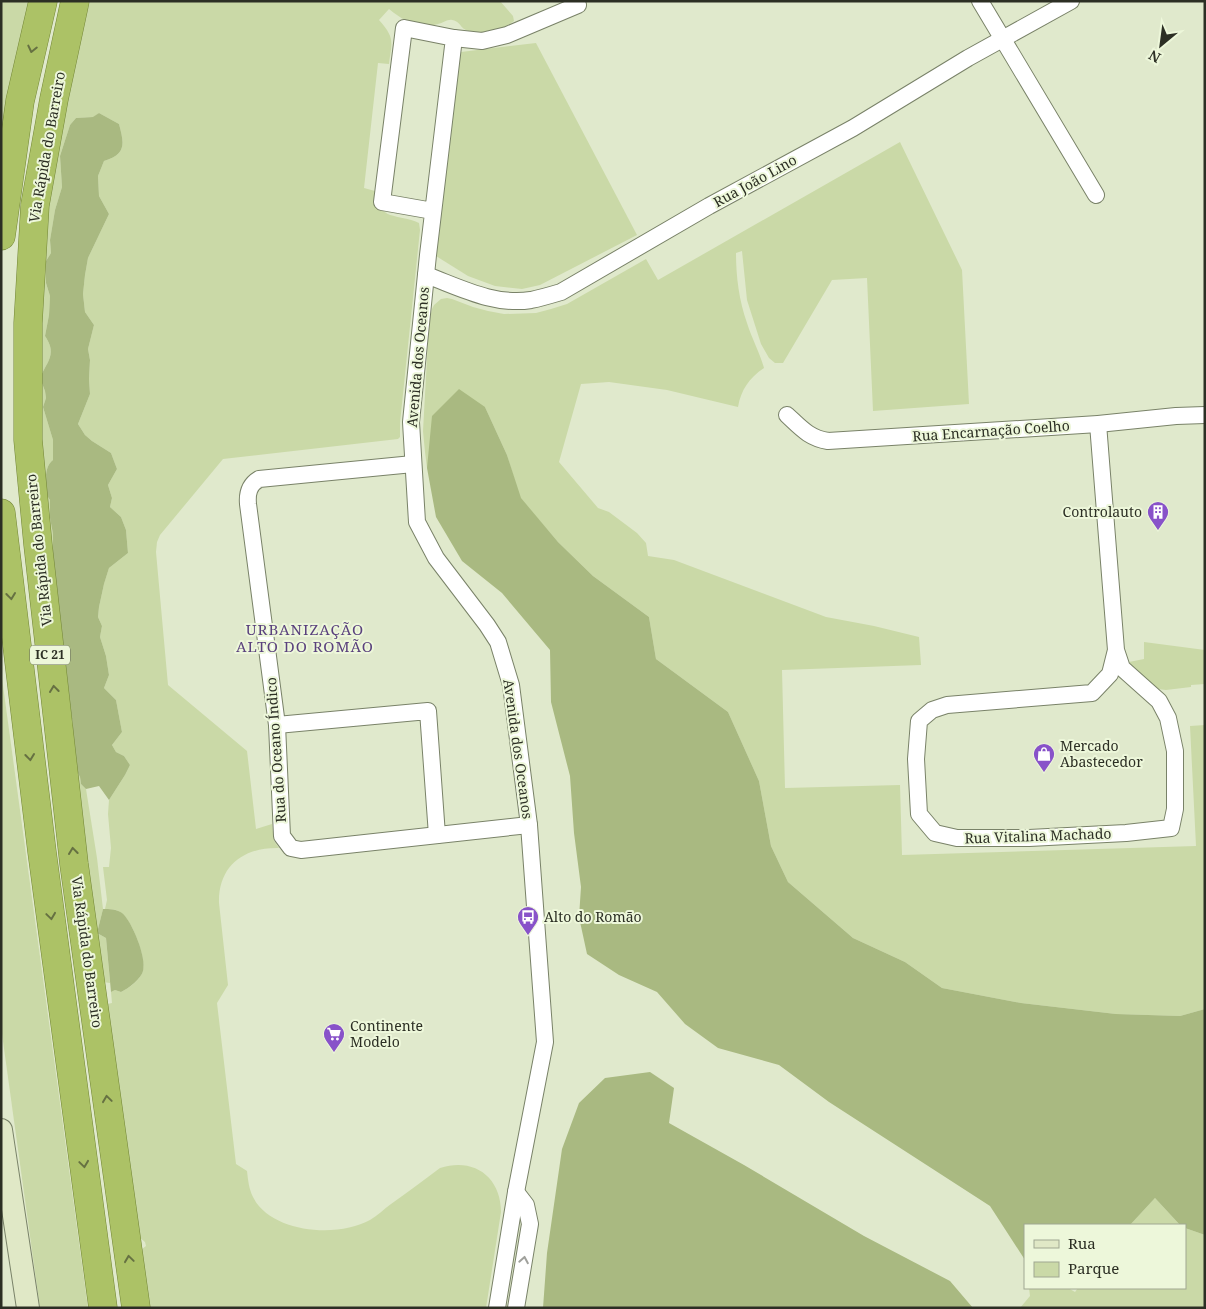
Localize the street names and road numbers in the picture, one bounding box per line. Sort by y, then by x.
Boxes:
street label: Via Rápida do Barreiro [24,70,69,224]
street label: Rua João Lino [710,150,800,211]
street label: Avenida dos Oceanos [402,286,433,428]
street label: Rua Encarnação Coelho [912,416,1070,445]
street label: Via Rápida do Barreiro [21,473,56,627]
road number: IC 21 [30,646,70,664]
street label: Rua do Oceano Índico [261,677,290,823]
street label: Avenida dos Oceanos [499,678,538,820]
street label: Rua Vitalina Machado [964,823,1112,848]
street label: Via Rápida do Barreiro [67,875,108,1029]

